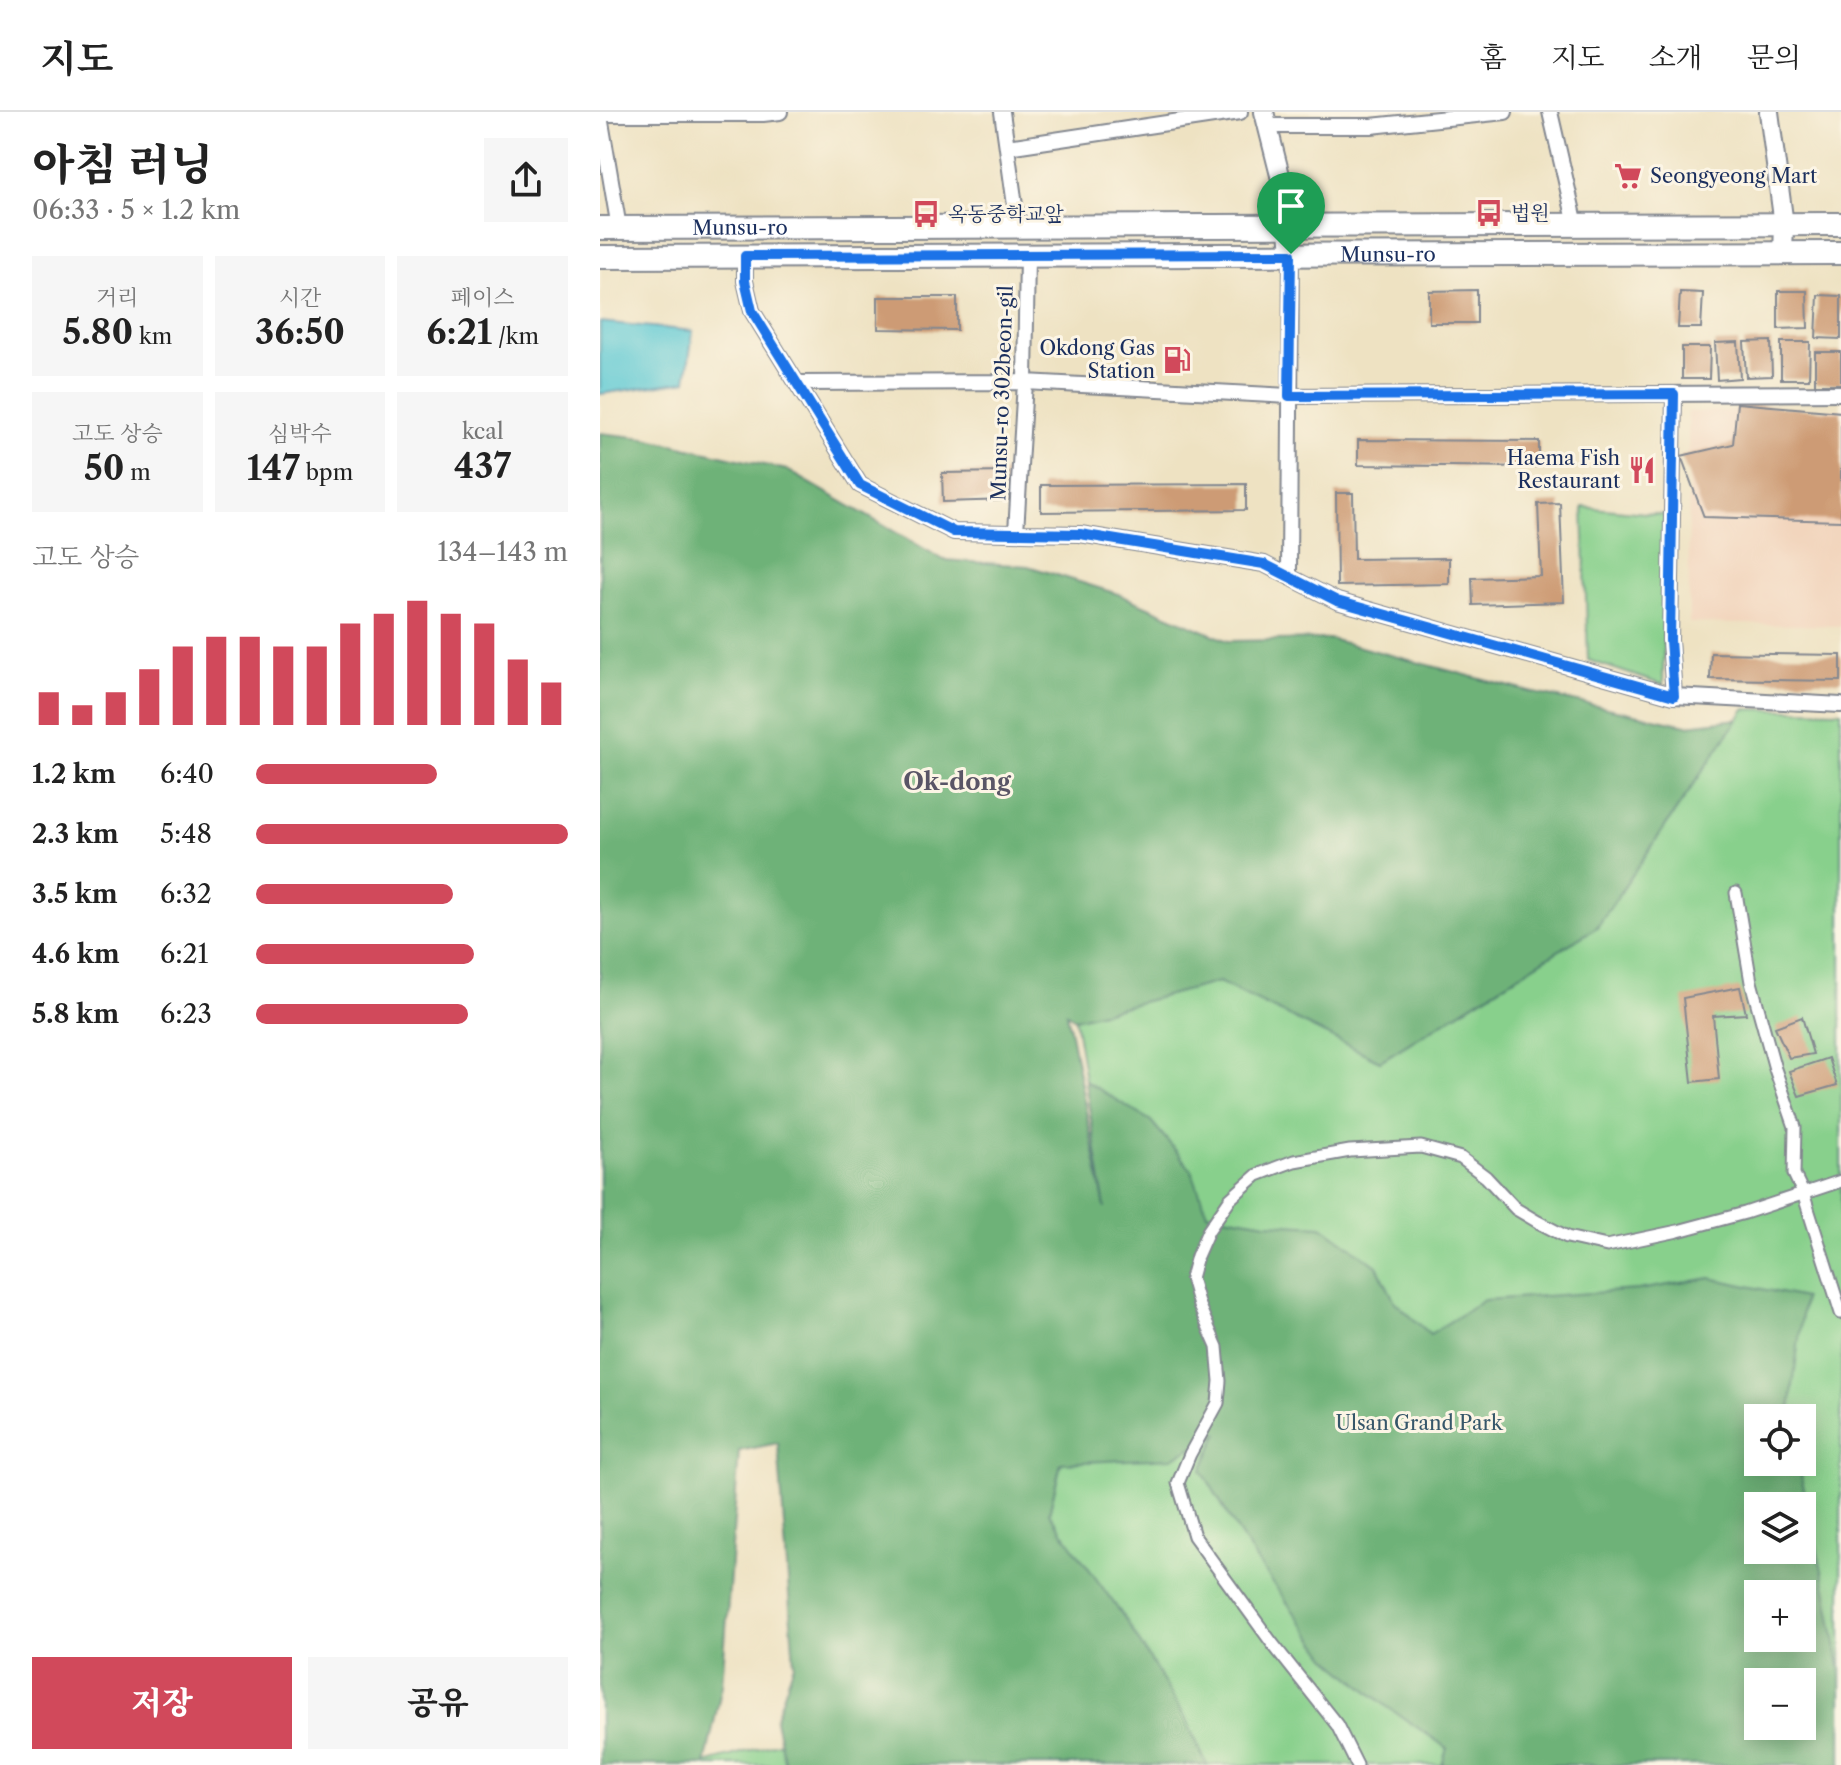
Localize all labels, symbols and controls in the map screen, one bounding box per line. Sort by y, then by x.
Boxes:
text: 지도 [40,35,113,82]
text: 홈 [1480,40,1507,74]
text: 지도 [1551,40,1605,74]
text: 소개 [1649,40,1703,74]
text: 문의 [1747,40,1801,74]
text: 아침 러닝 [32,137,213,191]
button: share [484,138,568,222]
supermarket icon: Seongyeong Mart [1613,161,1643,191]
place label: Seongyeong Mart [1650,164,1817,188]
pin [1257,172,1325,254]
icon: arrive [1269,184,1313,228]
text: 06:33 · 5 × 1.2 km [32,194,240,226]
bus stop icon: 법원 [1474,198,1504,228]
bus stop icon: 옥동중학교앞 [911,199,941,229]
place label: 법원 [1511,201,1550,225]
place label: 옥동중학교앞 [948,202,1065,226]
street label: Munsu-ro [692,215,788,240]
street label: Munsu-ro [1340,242,1436,267]
text: 거리 [96,284,139,311]
text: 시간 [279,284,321,311]
text: 페이스 [451,284,515,311]
street label: Munsu-ro 302beon-gil [986,285,1018,501]
text: 5.80 [62,311,133,353]
text: 36:50 [255,311,345,353]
text: 6:21 [426,311,492,353]
text: km [133,323,172,350]
text: /km [492,323,539,350]
place label: Okdong Gas Station [1040,336,1155,383]
fuel station icon: Okdong Gas Station [1162,345,1192,375]
text: kcal [462,418,503,445]
text: 고도 상승 [72,420,163,447]
text: 심박수 [268,420,332,447]
text: 437 [454,445,511,487]
place label: Haema Fish Restaurant [1507,446,1620,493]
text: 50 [84,447,124,489]
text: 147 [247,447,300,489]
restaurant icon: Haema Fish Restaurant [1627,455,1657,485]
text: m [124,459,151,486]
text: bpm [300,459,353,486]
text: 134–143 m [437,536,568,568]
text: 고도 상승 [32,541,139,573]
text: 1.2 km [32,758,116,790]
text: 6:40 [160,758,214,790]
district label: Ok-dong [903,767,1012,796]
text: 2.3 km [32,818,119,850]
text: 5:48 [160,818,212,850]
text: 3.5 km [32,878,118,910]
text: 6:32 [160,878,212,910]
text: 4.6 km [32,938,120,970]
text: 6:21 [160,938,208,970]
text: 5.8 km [32,998,119,1030]
text: 6:23 [160,998,212,1030]
map controls [1744,1404,1816,1740]
button: locate [1744,1404,1816,1476]
park label: Ulsan Grand Park [1336,1411,1504,1435]
button: layers [1744,1492,1816,1564]
button: + [1744,1580,1816,1652]
button: 저장 [32,1657,292,1749]
button: 공유 [308,1657,568,1749]
button: − [1744,1668,1816,1740]

